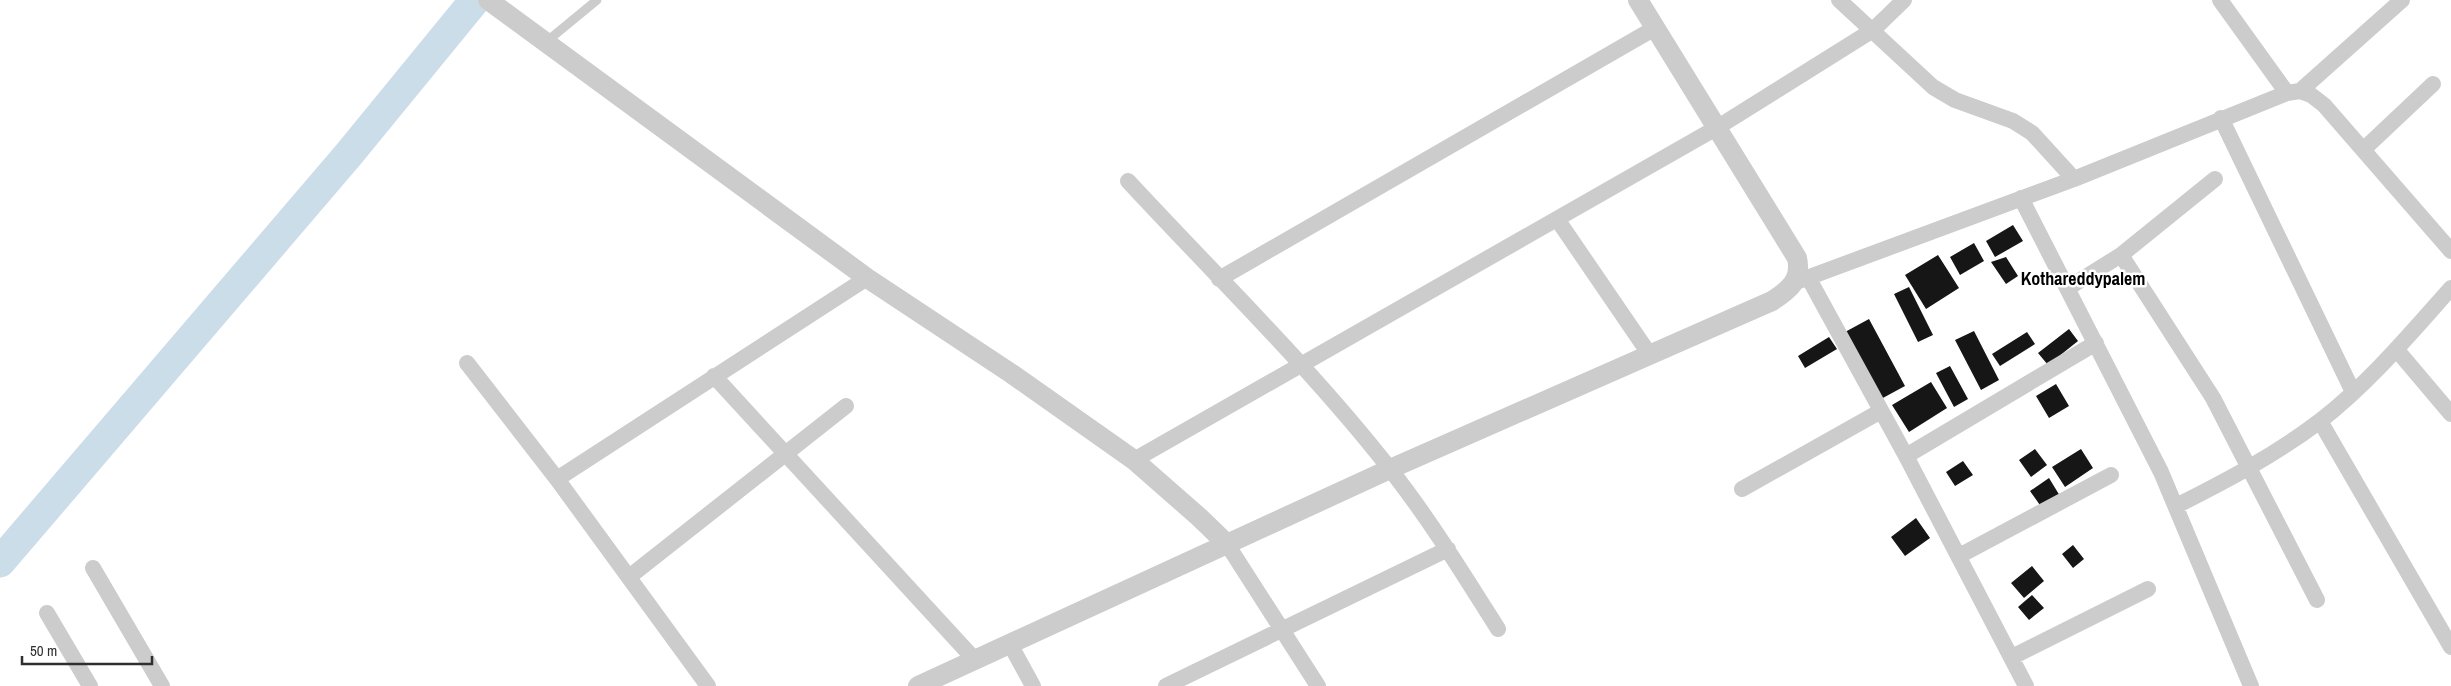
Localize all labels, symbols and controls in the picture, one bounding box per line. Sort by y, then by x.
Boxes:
district label: Kothareddypalem [2021,266,2145,291]
scale bar [22,634,152,666]
text: 50 m [30,640,57,661]

